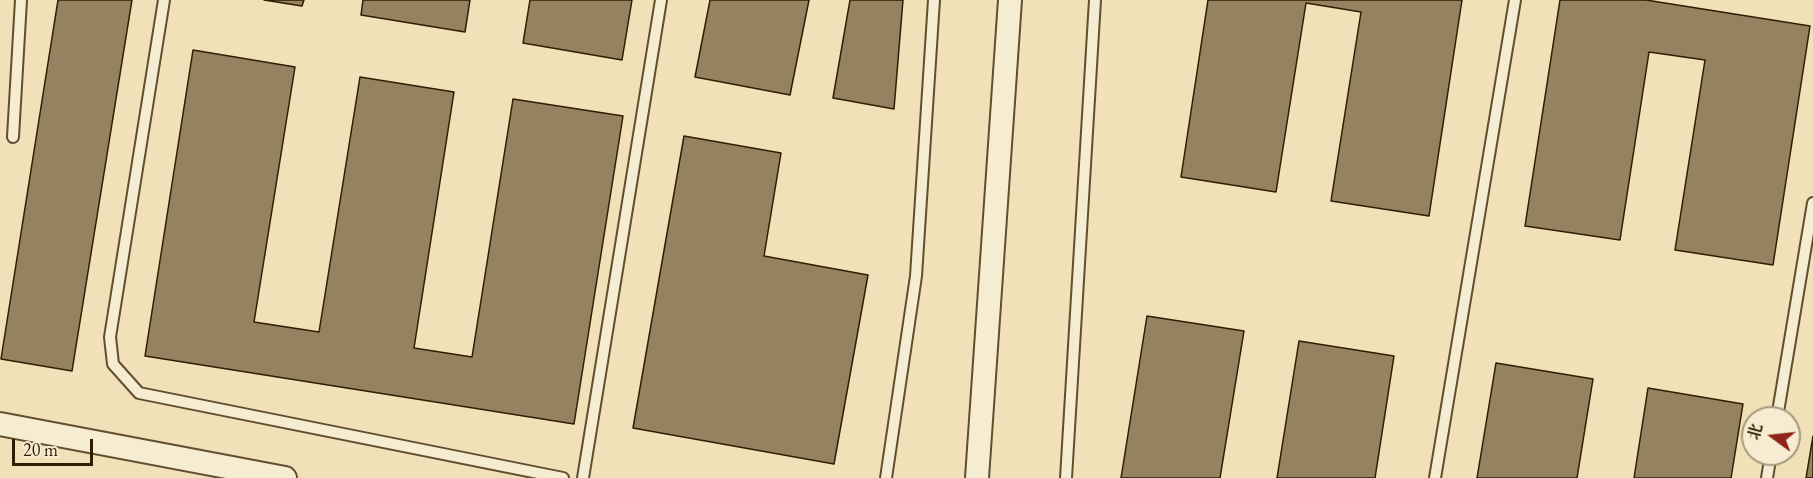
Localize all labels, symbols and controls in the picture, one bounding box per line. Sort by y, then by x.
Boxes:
north arrow [1741,406,1801,466]
text: 北 [1743,421,1767,442]
scale bar [15,427,96,465]
text: 20 m [23,438,58,461]

